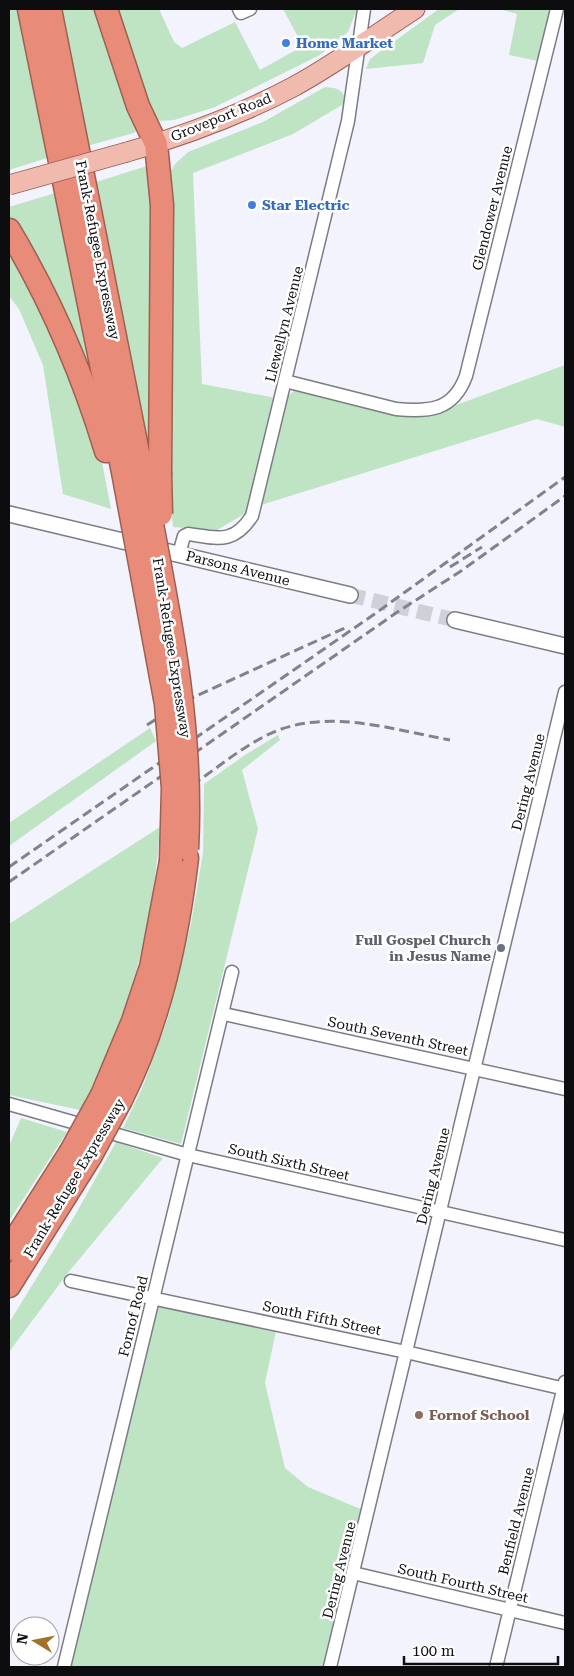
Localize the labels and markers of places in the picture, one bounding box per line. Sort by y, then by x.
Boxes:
place label: Home Market [296,35,393,51]
marker: Home Market [280,37,292,49]
place label: Star Electric [262,197,350,213]
marker: Star Electric [246,199,258,211]
place label: Full Gospel Church in Jesus Name [355,932,492,964]
marker: Full Gospel Church in Jesus Name [495,942,507,954]
place label: Fornof School [429,1407,530,1423]
marker: Fornof School [413,1409,425,1421]

